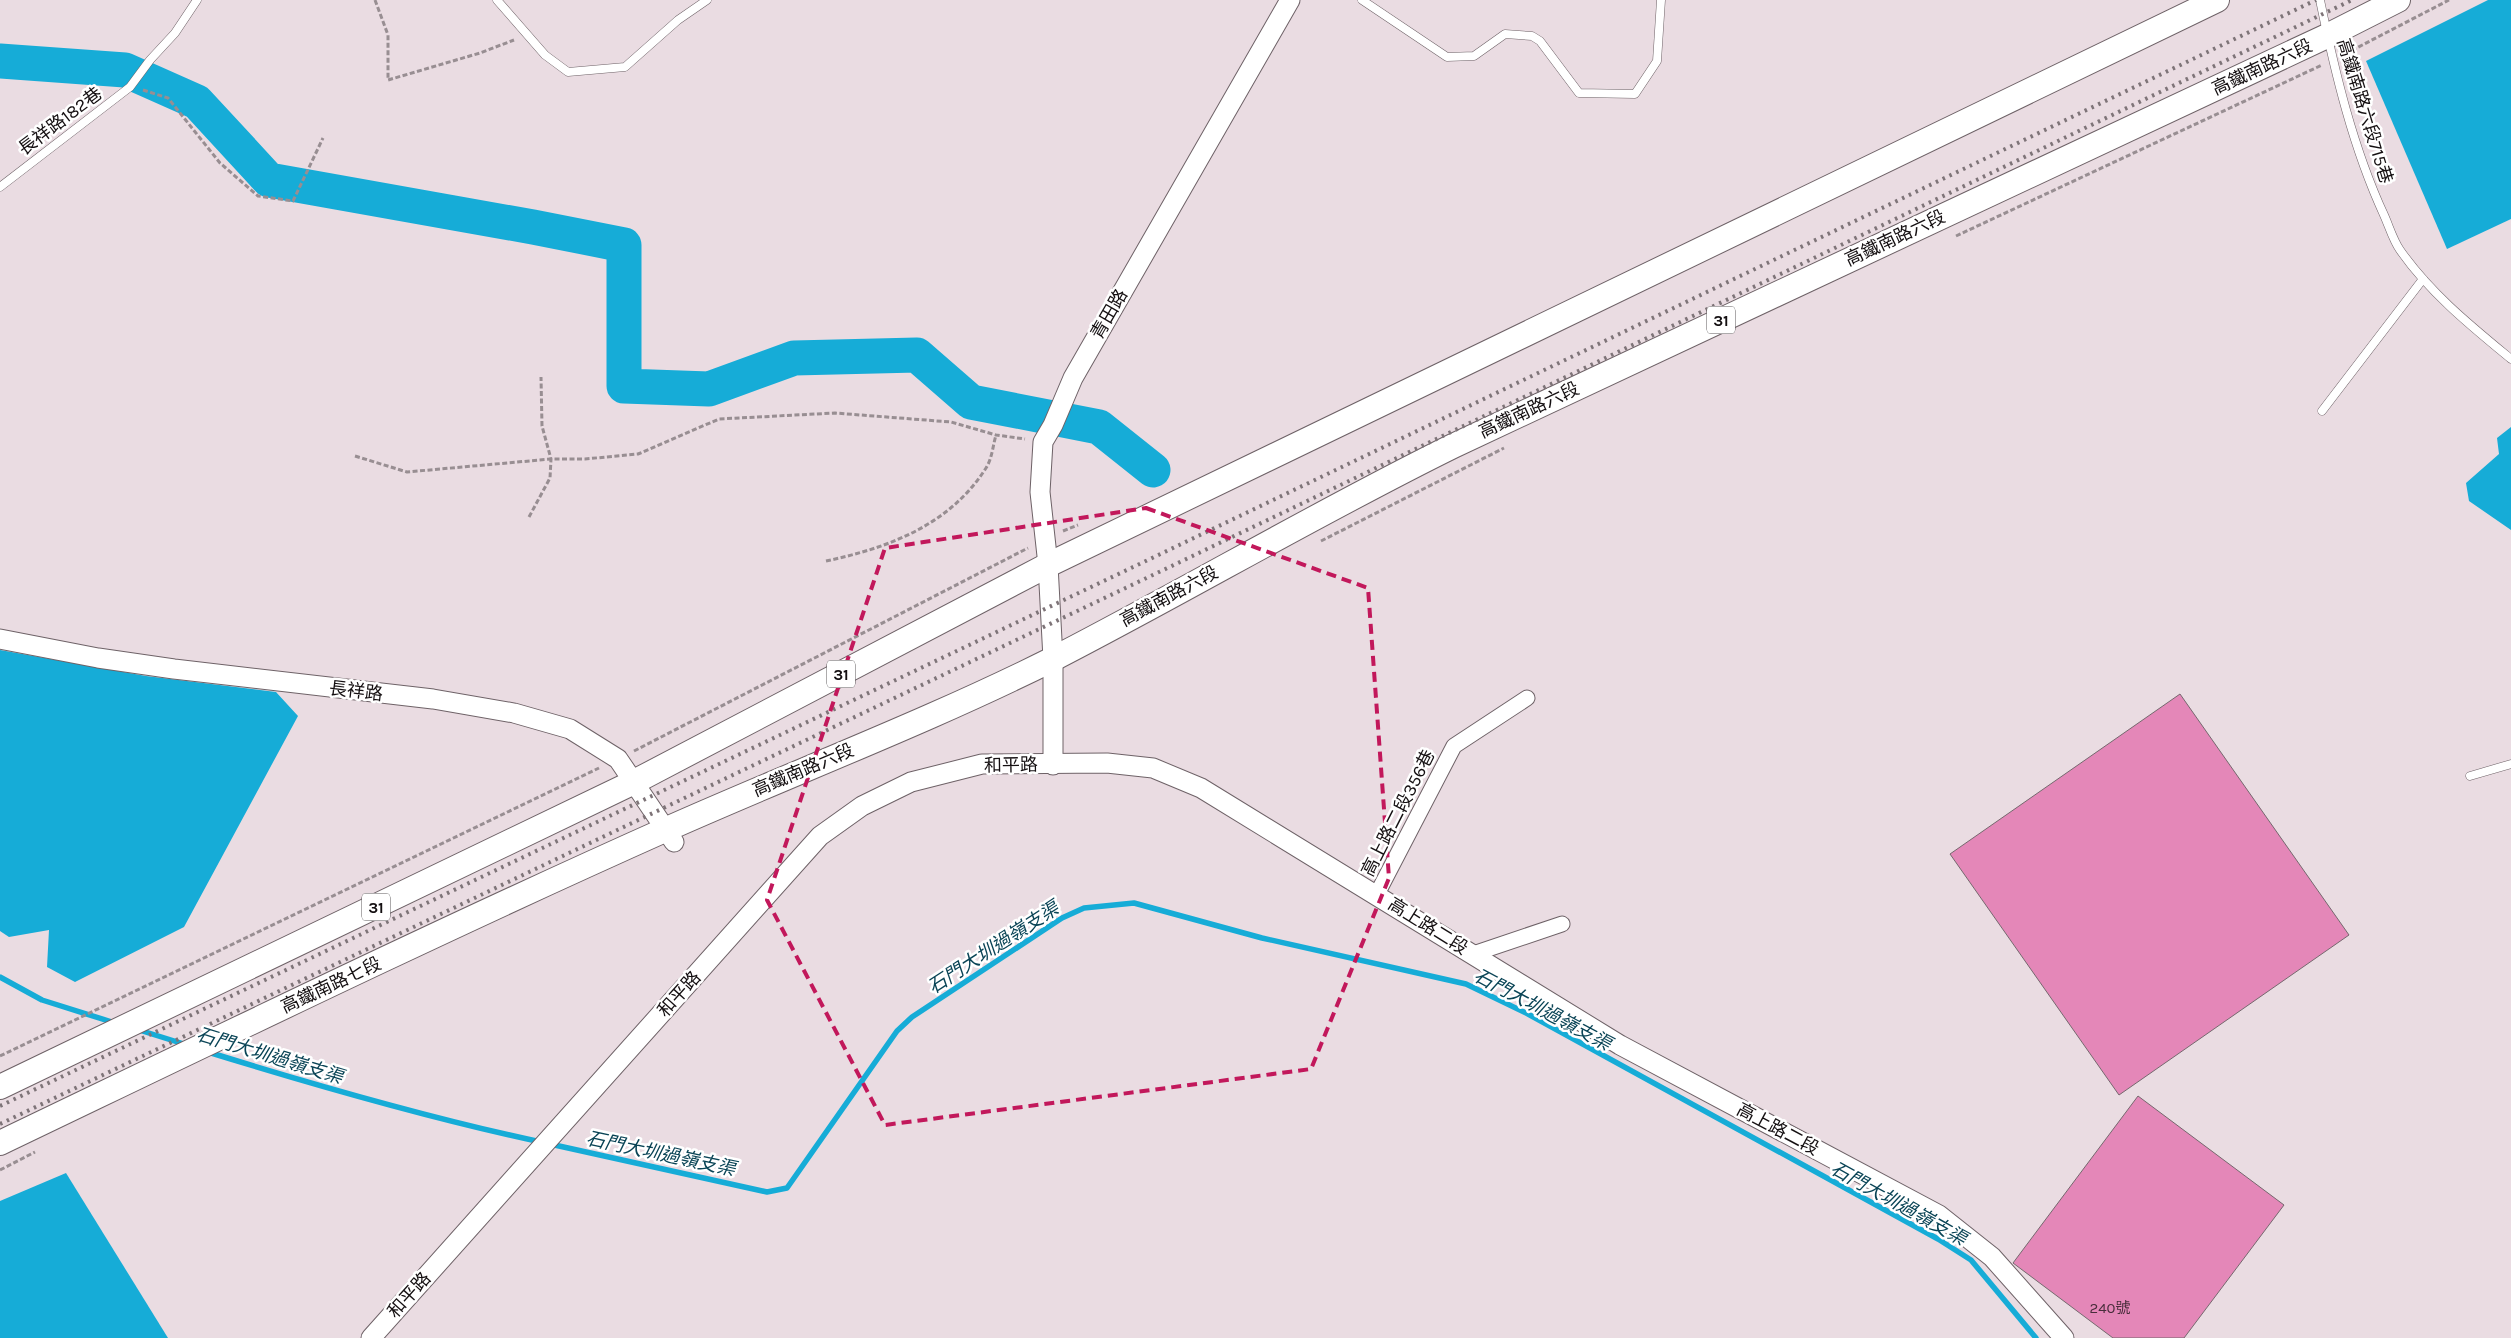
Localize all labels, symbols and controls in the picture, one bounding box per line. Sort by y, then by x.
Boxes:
street label: 高鐵南路六段 [2208,34,2316,100]
street label: 高鐵南路六段715巷 [2332,36,2398,186]
street label: 長祥路182巷 [14,82,106,160]
street label: 高鐵南路六段 [1841,205,1949,271]
street label: 青田路 [1086,285,1132,343]
road number: 31 [1707,306,1735,334]
street label: 高鐵南路六段 [1475,377,1583,443]
street label: 高鐵南路六段 [1116,561,1222,631]
road number: 31 [827,661,855,688]
street label: 長祥路 [328,677,384,705]
street label: 高鐵南路六段 [749,739,857,801]
street label: 高上路二段356巷 [1357,746,1439,880]
street label: 和平路 [984,754,1038,776]
street label: 高上路二段 [1384,893,1472,959]
road number: 31 [362,894,390,920]
water label: 石門大圳過嶺支渠 [924,896,1066,998]
street label: 高鐵南路七段 [277,952,385,1018]
water label: 石門大圳過嶺支渠 [1470,964,1617,1057]
street label: 和平路 [653,967,705,1021]
water label: 石門大圳過嶺支渠 [194,1023,348,1090]
street label: 高上路二段 [1733,1098,1823,1160]
water label: 石門大圳過嶺支渠 [584,1127,740,1181]
water label: 石門大圳過嶺支渠 [1827,1157,1973,1252]
street label: 和平路 [383,1268,435,1322]
house number: 240號 [2090,1299,2130,1317]

